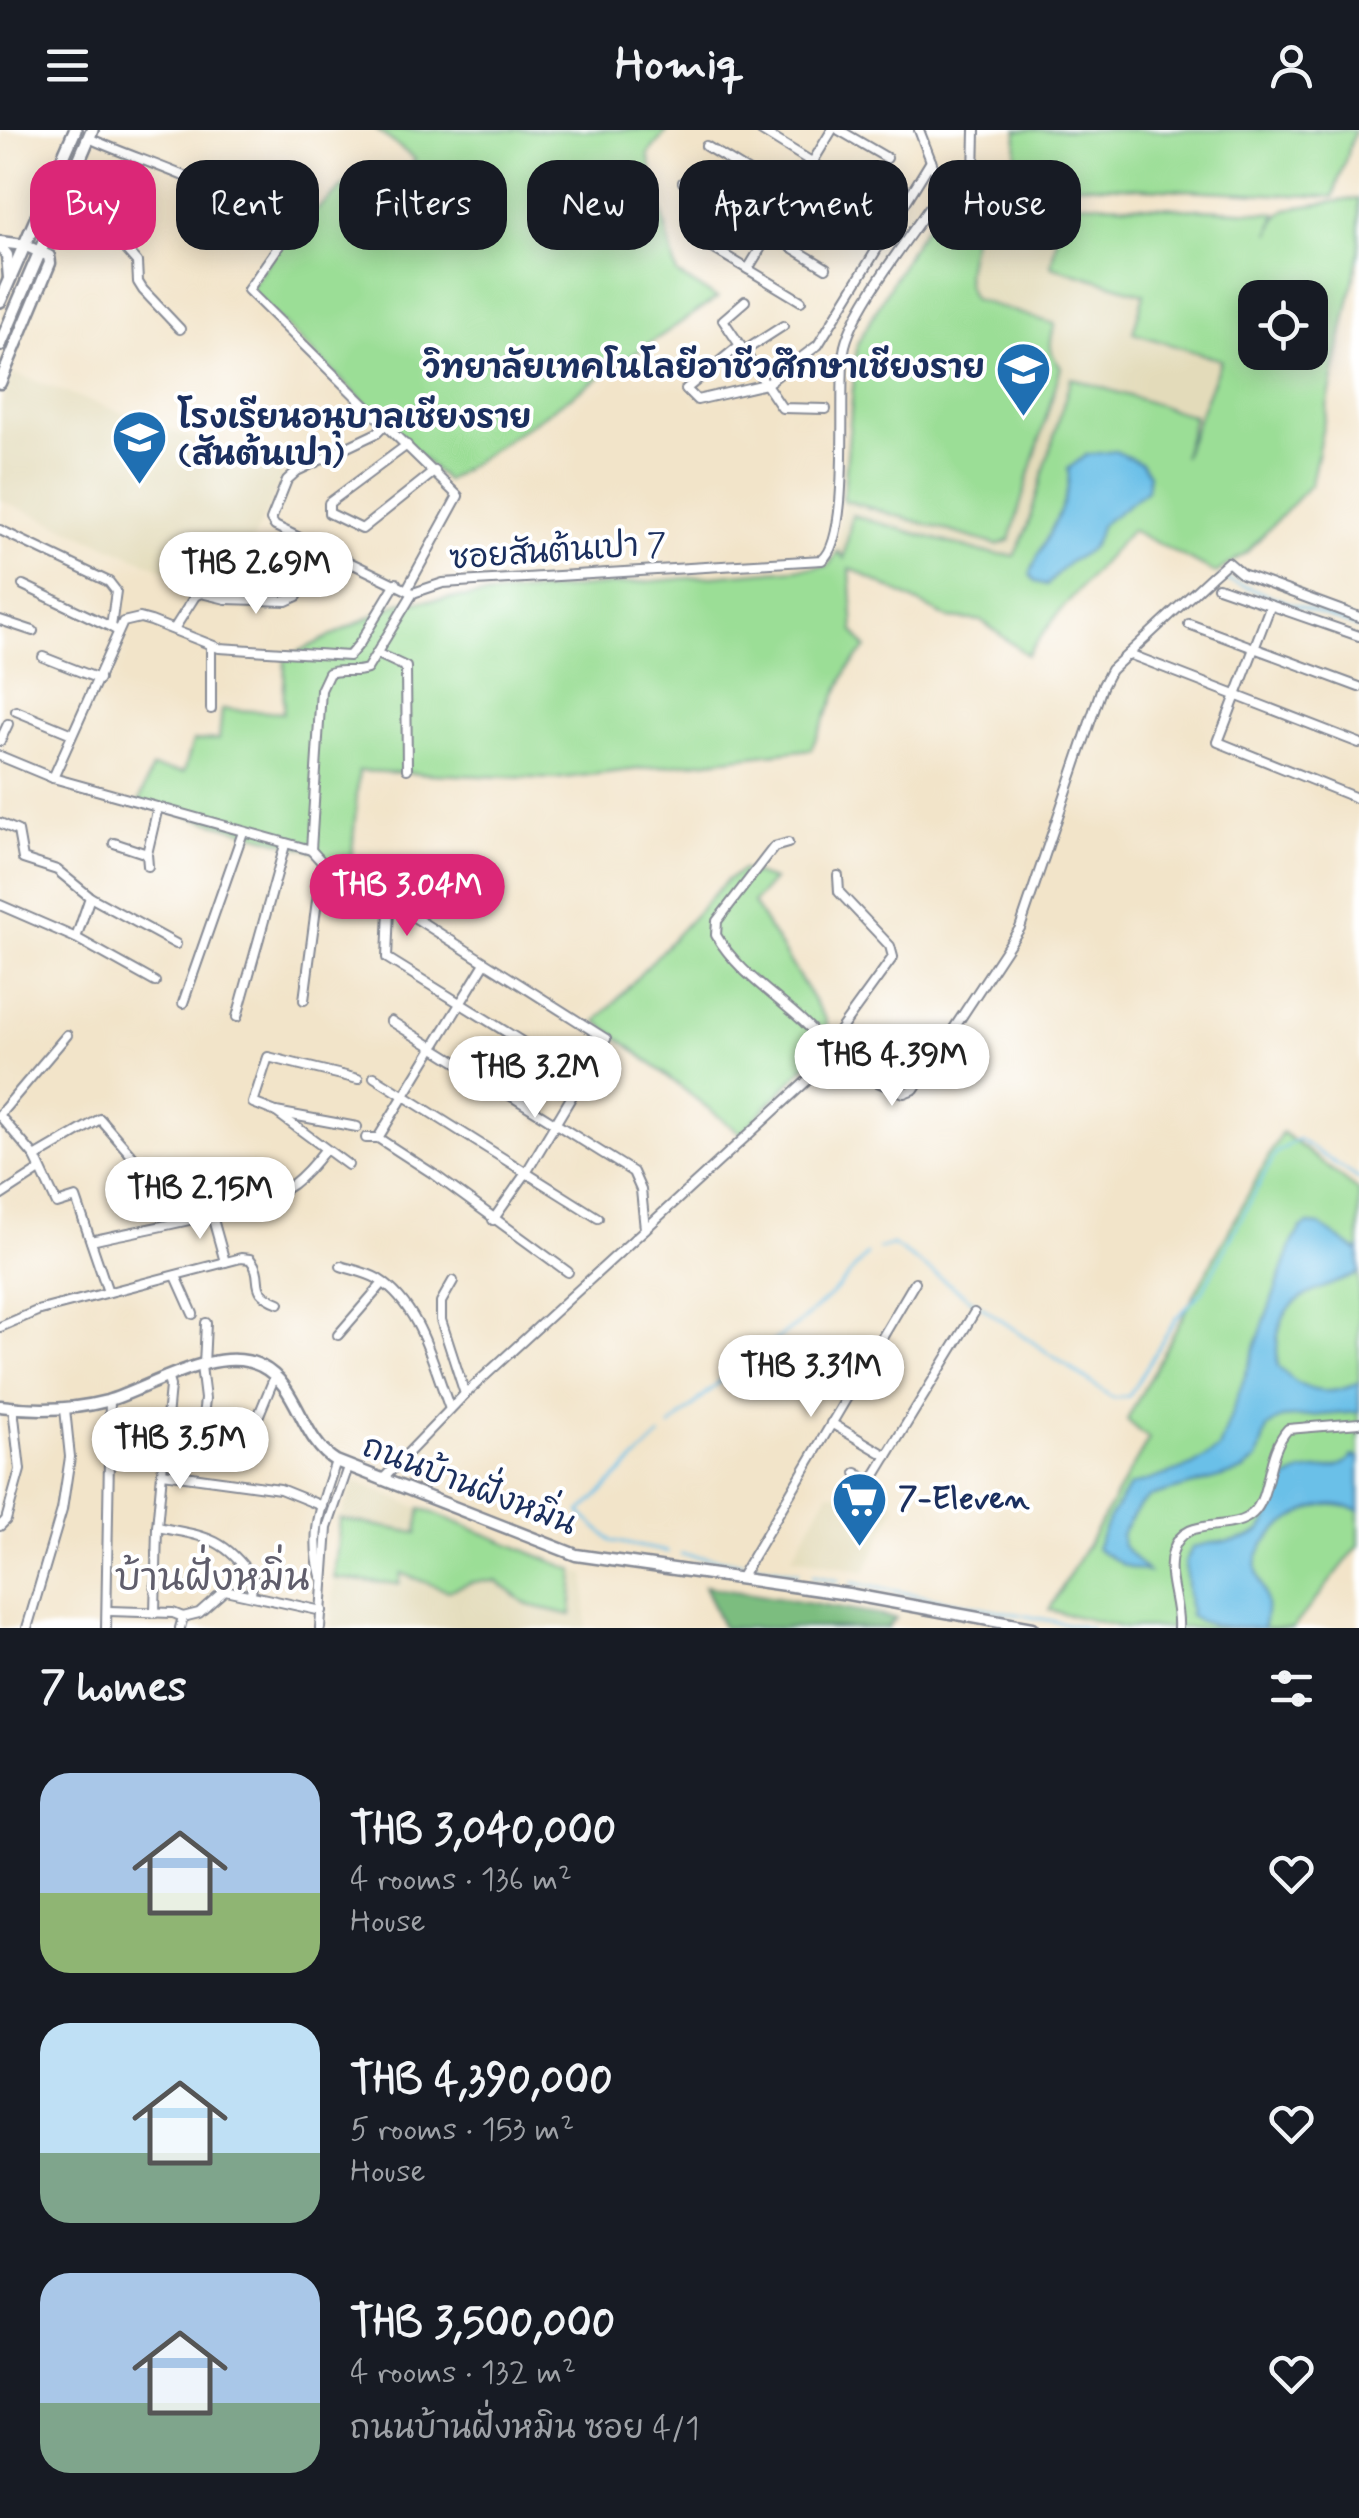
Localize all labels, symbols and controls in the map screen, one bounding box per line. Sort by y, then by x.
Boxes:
text: Homiq [615,36,744,95]
icon: menu [40,38,95,93]
icon: person [1264,38,1319,93]
chip: Buy [30,160,156,250]
chip: Rent [176,160,319,250]
chip: Filters [339,160,507,250]
chip: New [527,160,659,250]
chip: Apartment [679,160,908,250]
chip: House [928,160,1081,250]
map controls [1238,280,1328,370]
button: locate [1238,280,1328,370]
school or university icon: วิทยาลัยเทคโนโลยีอาชีวศึกษาเชียงราย [994,339,1054,418]
place label: วิทยาลัยเทคโนโลยีอาชีวศึกษาเชียงราย [423,345,985,390]
place label: โรงเรียนอนุบาลเชียงราย (สันต้นเปา) [177,395,532,477]
school or university icon: โรงเรียนอนุบาลเชียงราย (สันต้นเปา) [109,407,169,486]
street label: ซอยสันต้นเปา 7 [448,521,668,581]
pin: THB 2.69M [142,532,370,617]
text: THB 2.69M [181,543,331,585]
pin: THB 3.04M [293,854,521,939]
text: THB 3.04M [332,865,482,907]
pin: THB 4.39M [778,1024,1006,1109]
text: THB 4.39M [816,1035,968,1077]
pin: THB 3.2M [432,1036,638,1121]
text: THB 3.2M [471,1047,600,1089]
pin: THB 2.15M [86,1157,314,1242]
text: THB 2.15M [127,1168,273,1210]
pin: THB 3.31M [697,1335,925,1420]
text: THB 3.31M [740,1346,882,1388]
pin: THB 3.5M [77,1407,283,1492]
text: THB 3.5M [114,1418,246,1460]
street label: ถนนบ้านฝั่งหมิ่น [356,1418,585,1546]
supermarket icon: 7-Eleven [829,1469,889,1548]
place label: 7-Eleven [898,1478,1030,1520]
district label: บ้านฝั่งหมิ่น [115,1544,309,1604]
text: 7 homes [40,1661,187,1716]
icon: filters [1264,1661,1319,1716]
text: THB 3,040,000 [350,1804,616,1859]
icon: home [120,1813,240,1933]
icon: heart [1264,1846,1319,1901]
text: 4 rooms · 136 m² [350,1859,572,1901]
text: House [350,1901,426,1943]
text: THB 4,390,000 [350,2054,613,2109]
icon: home [120,2063,240,2183]
icon: heart [1264,2096,1319,2151]
text: 5 rooms · 153 m² [350,2109,574,2151]
text: House [350,2151,426,2193]
text: THB 3,500,000 [350,2297,615,2352]
icon: home [120,2313,240,2433]
icon: heart [1264,2346,1319,2401]
text: 4 rooms · 132 m² [350,2352,576,2394]
text: ถนนบ้านฝั่งหมิน ซอย 4/1 [350,2408,700,2450]

